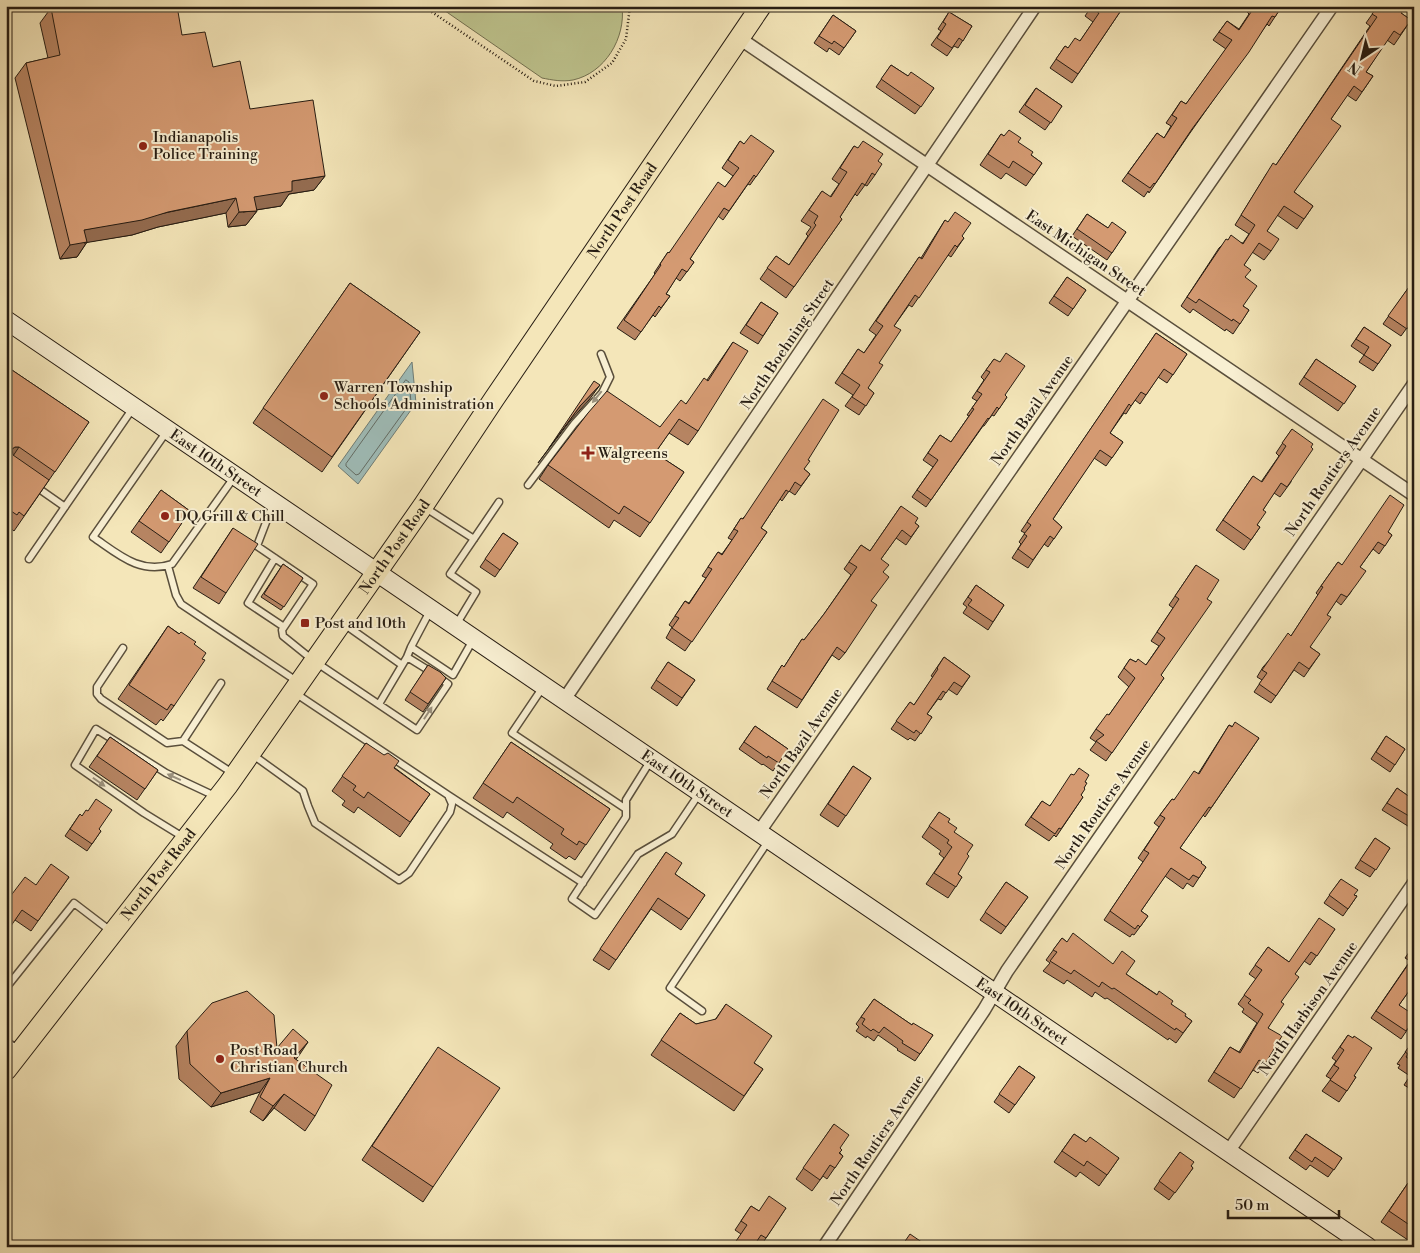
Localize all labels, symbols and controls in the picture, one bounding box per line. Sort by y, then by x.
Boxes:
north arrow [1338,32,1388,82]
text: N [1345,57,1365,78]
place label: Indianapolis Police Training [153,128,258,164]
marker: Indianapolis Police Training [137,140,149,152]
street label: North Post Road [583,159,662,262]
street label: East Michigan Street [1022,206,1150,301]
street label: North Boehning Street [737,275,839,413]
street label: North Bazil Avenue [987,351,1078,469]
place label: Warren Township Schools Administration [333,378,494,414]
marker: Warren Township Schools Administration [318,390,330,402]
one-way arrow [592,391,603,404]
street label: North Routiers Avenue [1281,403,1385,540]
street label: East 10th Street [166,425,266,502]
place label: Walgreens [597,444,668,463]
marker: Walgreens [582,447,594,459]
street label: North Post Road [355,496,435,598]
place label: DQ Grill & Chill [175,507,285,526]
marker: DQ Grill & Chill [159,510,171,522]
place label: Post and 10th [315,614,406,633]
marker: Post and 10th [299,617,311,629]
street label: North Bazil Avenue [756,684,847,802]
one-way arrow [424,706,433,719]
street label: North Routiers Avenue [1051,736,1155,873]
street label: East 10th Street [637,746,737,822]
one-way arrow [167,772,181,780]
one-way arrow [92,777,106,787]
street label: North Post Road [117,824,201,924]
street label: North Harbison Avenue [1255,937,1362,1079]
street label: East 10th Street [972,974,1072,1050]
place label: Post Road Christian Church [230,1041,348,1077]
marker: Post Road Christian Church [214,1053,226,1065]
street label: North Routiers Avenue [826,1071,928,1210]
scale bar [1228,1188,1339,1220]
text: 50 m [1235,1196,1269,1215]

